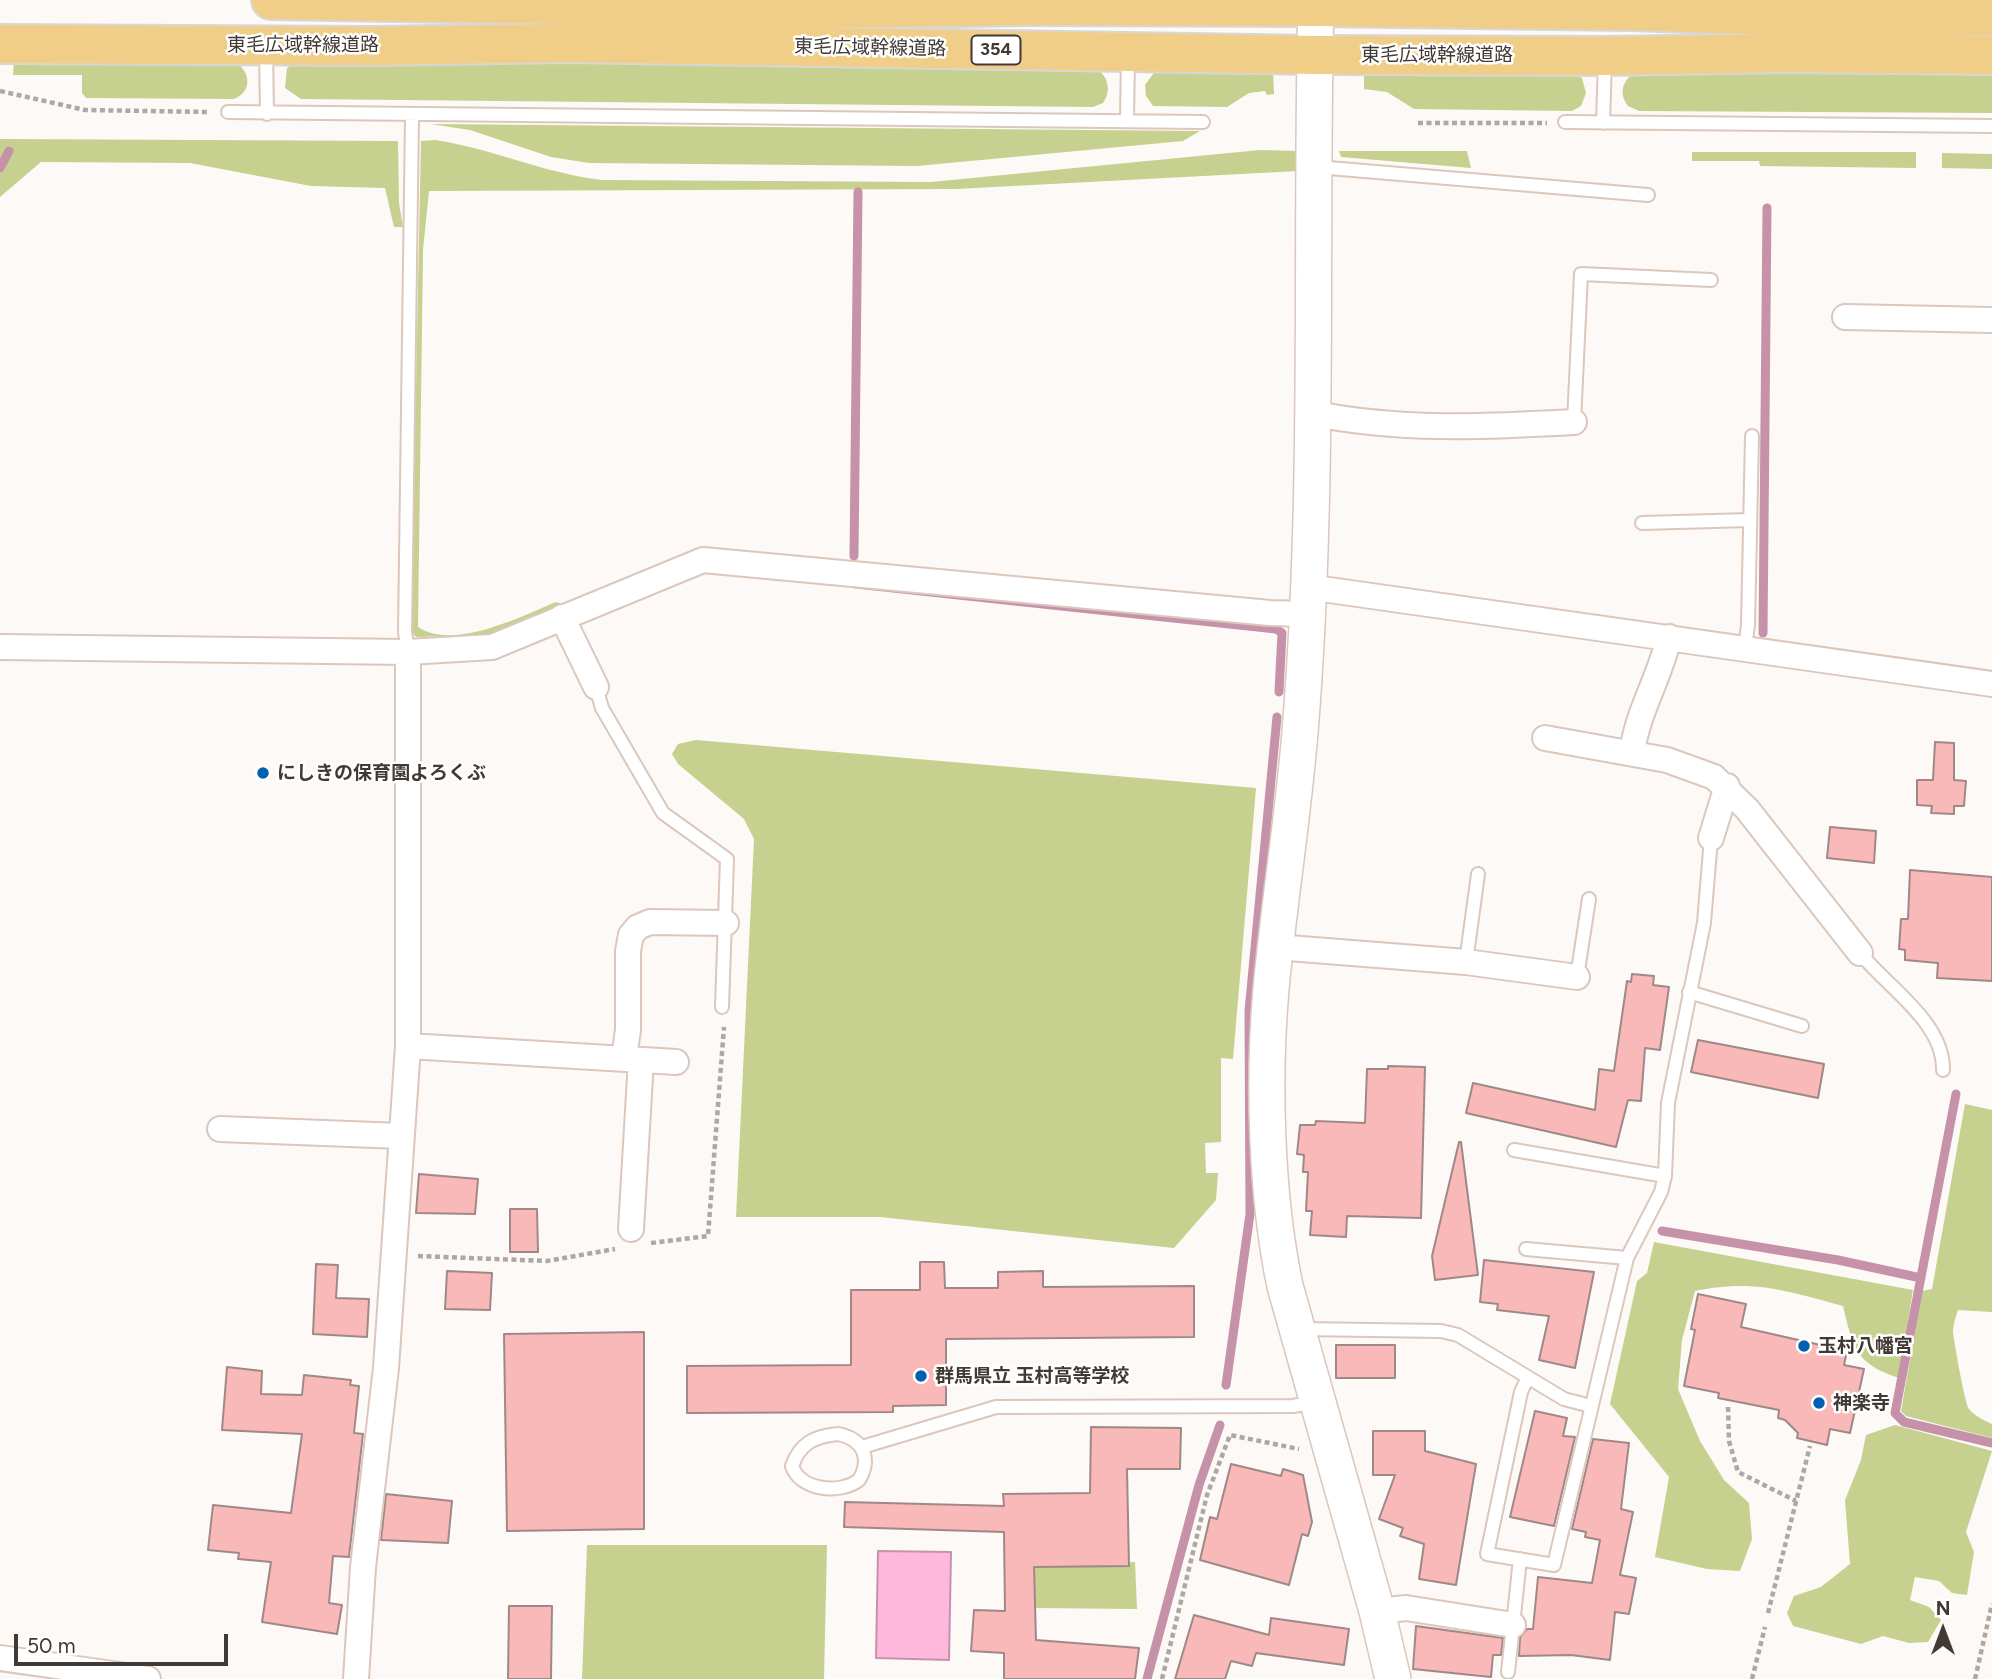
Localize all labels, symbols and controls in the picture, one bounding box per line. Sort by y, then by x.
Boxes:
street label: 東毛広域幹線道路 [227,34,379,56]
street label: 東毛広域幹線道路 [794,35,946,61]
road number: 354 [972,36,1020,64]
street label: 東毛広域幹線道路 [1361,44,1513,66]
place label: にしきの保育園よろくぶ [277,762,486,784]
marker: にしきの保育園よろくぶ [255,765,271,781]
place label: 玉村八幡宮 [1818,1335,1913,1357]
marker: 玉村八幡宮 [1796,1338,1812,1354]
place label: 群馬県立 玉村高等学校 [935,1365,1130,1387]
marker: 群馬県立 玉村高等学校 [913,1368,929,1384]
place label: 神楽寺 [1833,1392,1890,1414]
marker: 神楽寺 [1811,1395,1827,1411]
north arrow [1908,1595,1978,1665]
text: N [1936,1597,1950,1620]
scale bar [18,1620,231,1664]
text: 50 m [27,1633,76,1658]

